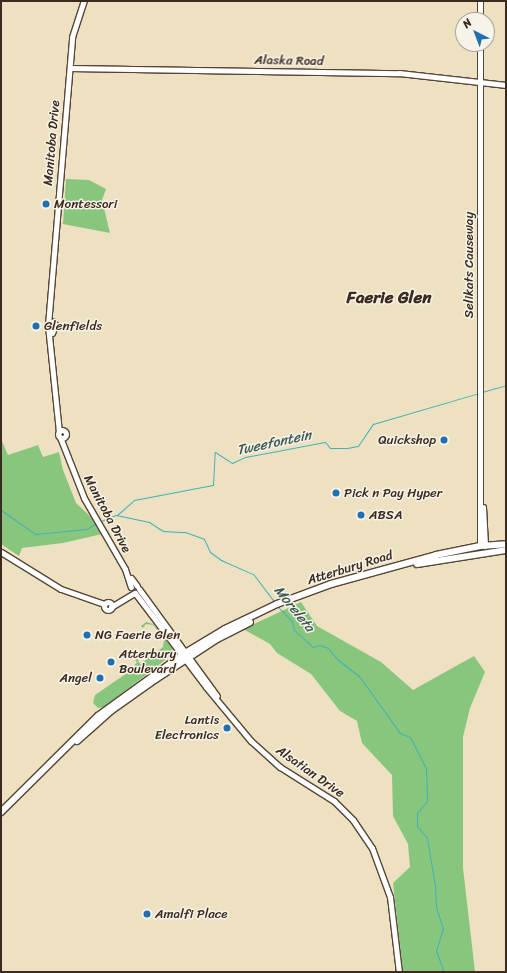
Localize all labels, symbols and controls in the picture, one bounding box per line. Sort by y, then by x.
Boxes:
north arrow [455,12,495,52]
text: N [458,14,476,33]
street label: Alaska Road [254,53,324,69]
street label: Manitoba Drive [40,99,64,187]
place label: Montessori [54,196,117,212]
marker: Montessori [41,199,51,209]
street label: Selikats Causeway [461,212,477,318]
district label: Faerie Glen [347,288,431,308]
place label: Glenfields [44,318,102,334]
marker: Glenfields [31,321,41,331]
water label: Tweefontein [235,427,313,459]
place label: Quickshop [378,432,436,448]
marker: Quickshop [439,435,449,445]
street label: Manitoba Drive [80,472,134,556]
place label: Pick n Pay Hyper [344,485,442,501]
marker: Pick n Pay Hyper [331,488,341,498]
place label: ABSA [369,507,402,523]
marker: ABSA [356,510,366,520]
street label: Atterbury Road [305,548,395,588]
water label: Moreleta [270,582,318,636]
place label: NG Faerie Glen [95,627,180,643]
marker: NG Faerie Glen [82,630,92,640]
place label: Atterbury Boulevard [119,647,176,678]
marker: Atterbury Boulevard [106,657,116,667]
place label: Angel [60,670,92,686]
marker: Angel [95,673,105,683]
place label: Lantis Electronics [155,713,219,744]
marker: Lantis Electronics [222,723,232,733]
street label: Alsatian Drive [273,743,347,801]
place label: Amalfi Place [155,906,228,922]
marker: Amalfi Place [142,909,152,919]

